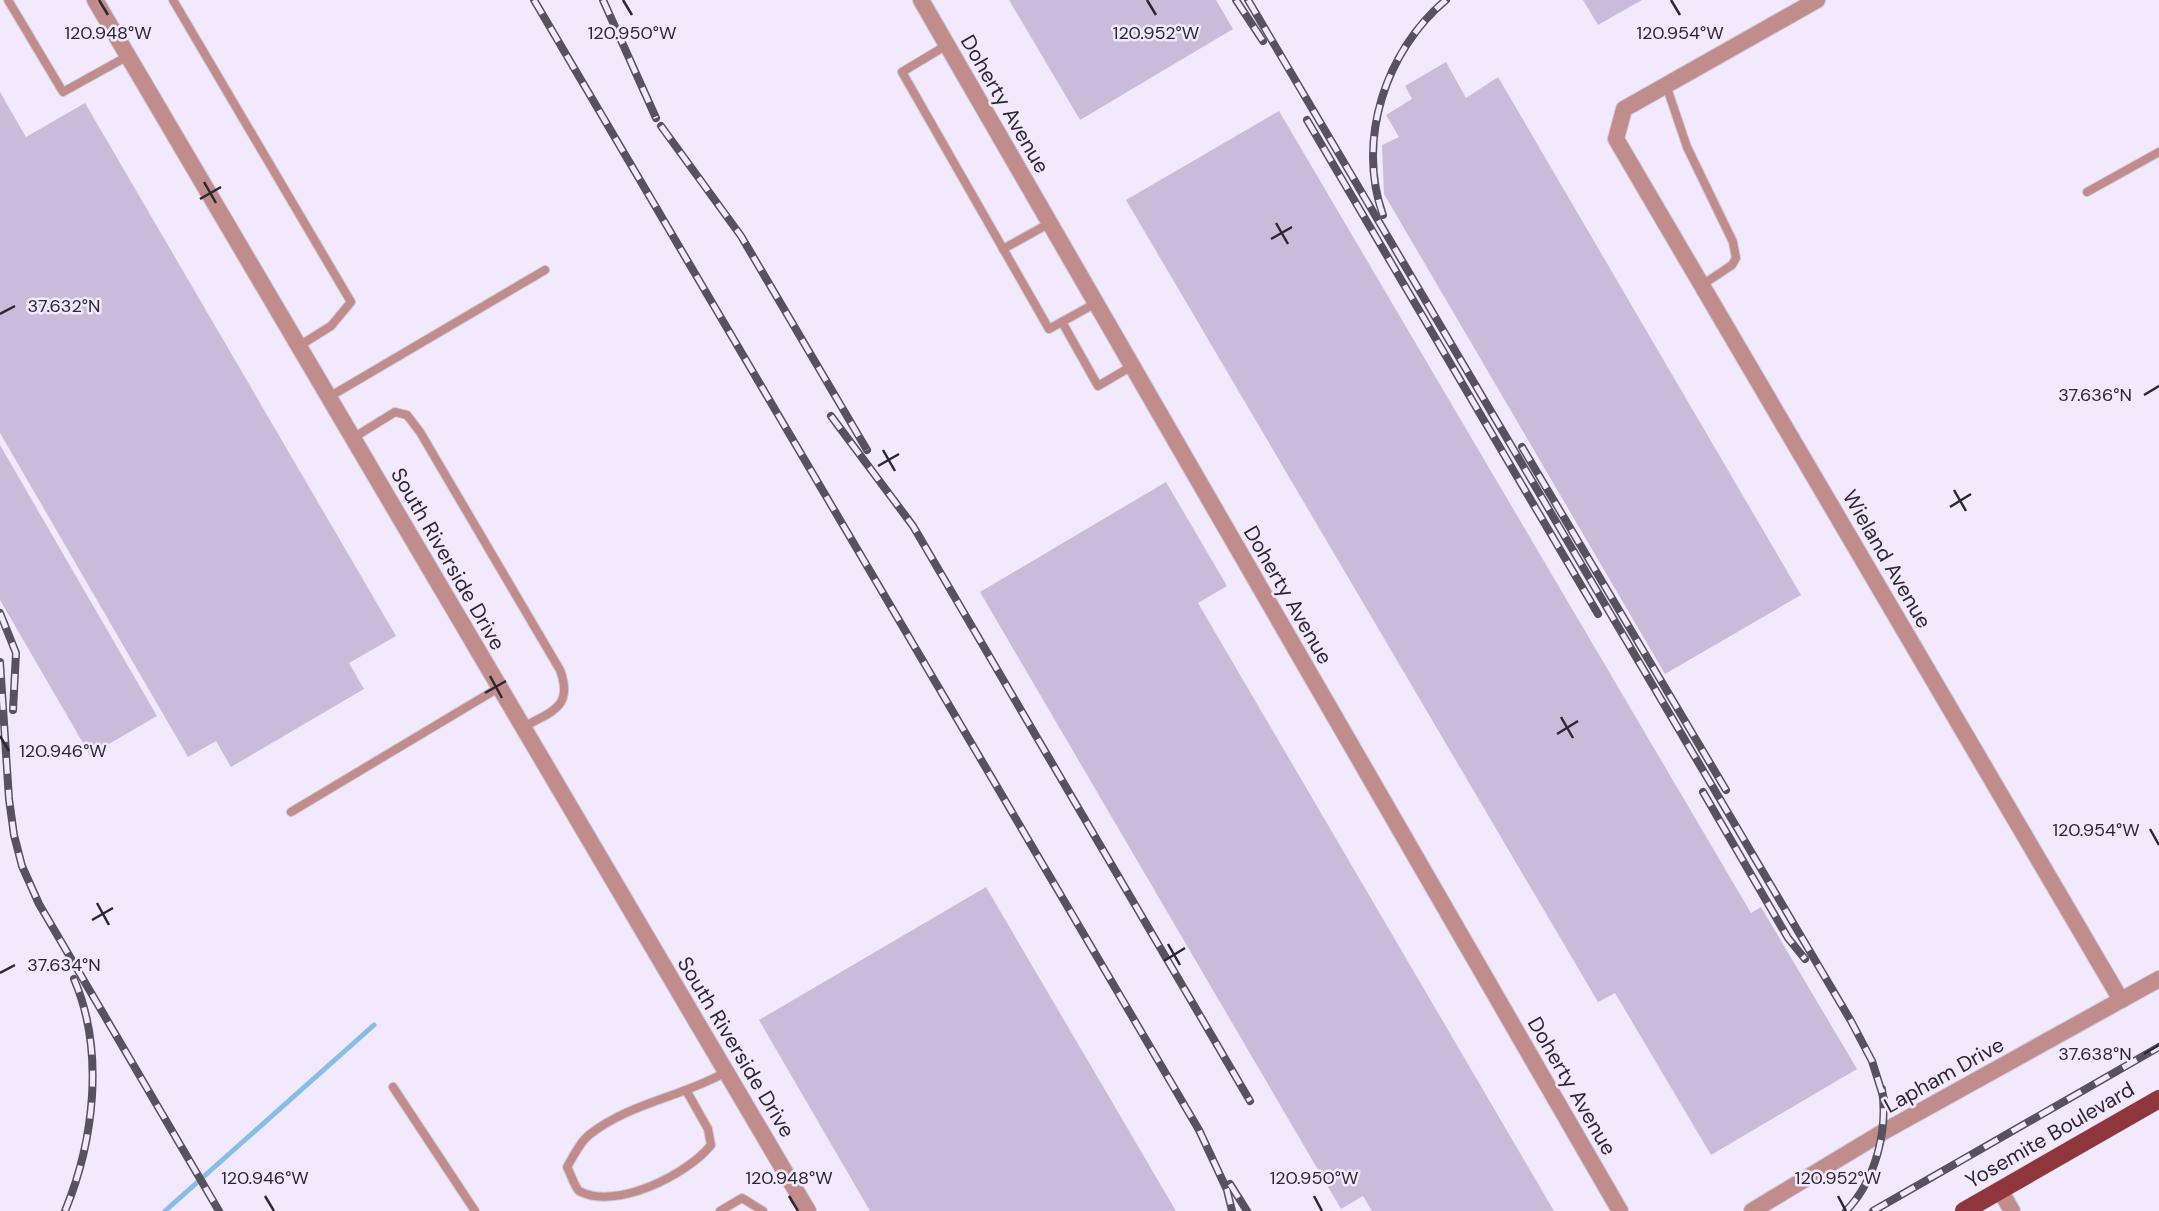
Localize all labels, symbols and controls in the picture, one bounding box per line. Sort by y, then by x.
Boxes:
text: 120.948°W [64,21,152,45]
text: 120.950°W [588,21,676,45]
text: 120.952°W [1113,21,1199,45]
text: 120.954°W [1636,21,1724,45]
street label: Doherty Avenue [954,30,1056,178]
text: 37.632°N [28,294,100,318]
text: 37.636°N [2058,383,2132,407]
street label: South Riverside Drive [384,463,512,655]
street label: Wieland Avenue [1836,485,1938,633]
street label: Doherty Avenue [1237,521,1339,669]
text: 120.946°W [19,739,107,763]
text: 120.954°W [2052,818,2140,842]
street label: South Riverside Drive [671,951,801,1143]
text: 37.634°N [27,953,101,977]
street label: Doherty Avenue [1521,1012,1623,1160]
street label: Lapham Drive [1879,1030,2009,1120]
text: 37.638°N [2058,1042,2132,1066]
street label: Yosemite Boulevard [1961,1075,2139,1195]
text: 120.946°W [221,1166,309,1190]
text: 120.948°W [745,1166,833,1190]
text: 120.950°W [1270,1166,1358,1190]
text: 120.952°W [1795,1166,1881,1190]

